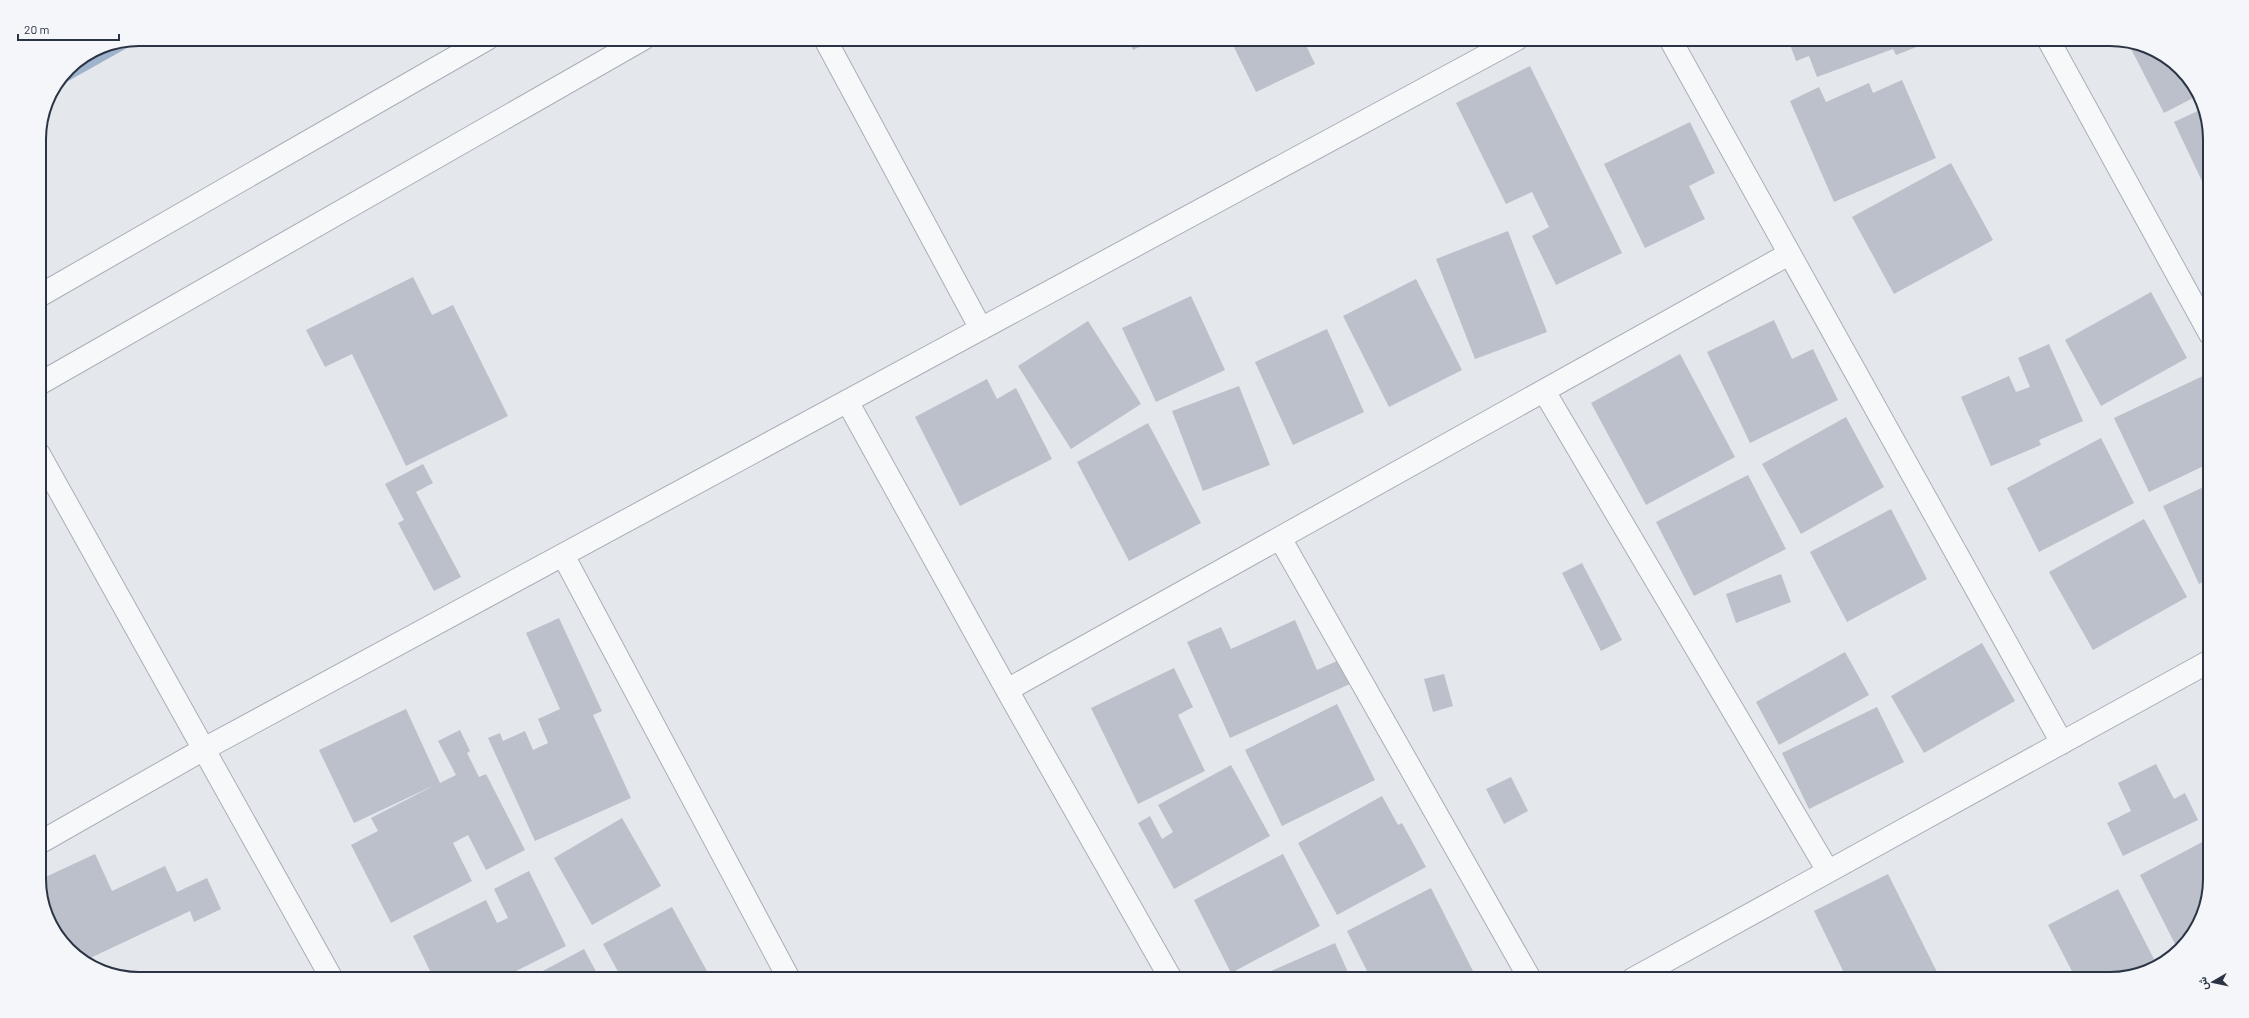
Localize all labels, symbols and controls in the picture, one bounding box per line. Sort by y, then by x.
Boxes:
scale bar [18,16,119,42]
text: 20 m [24,22,50,36]
north arrow [2193,962,2233,1002]
text: ش [2195,976,2211,991]

